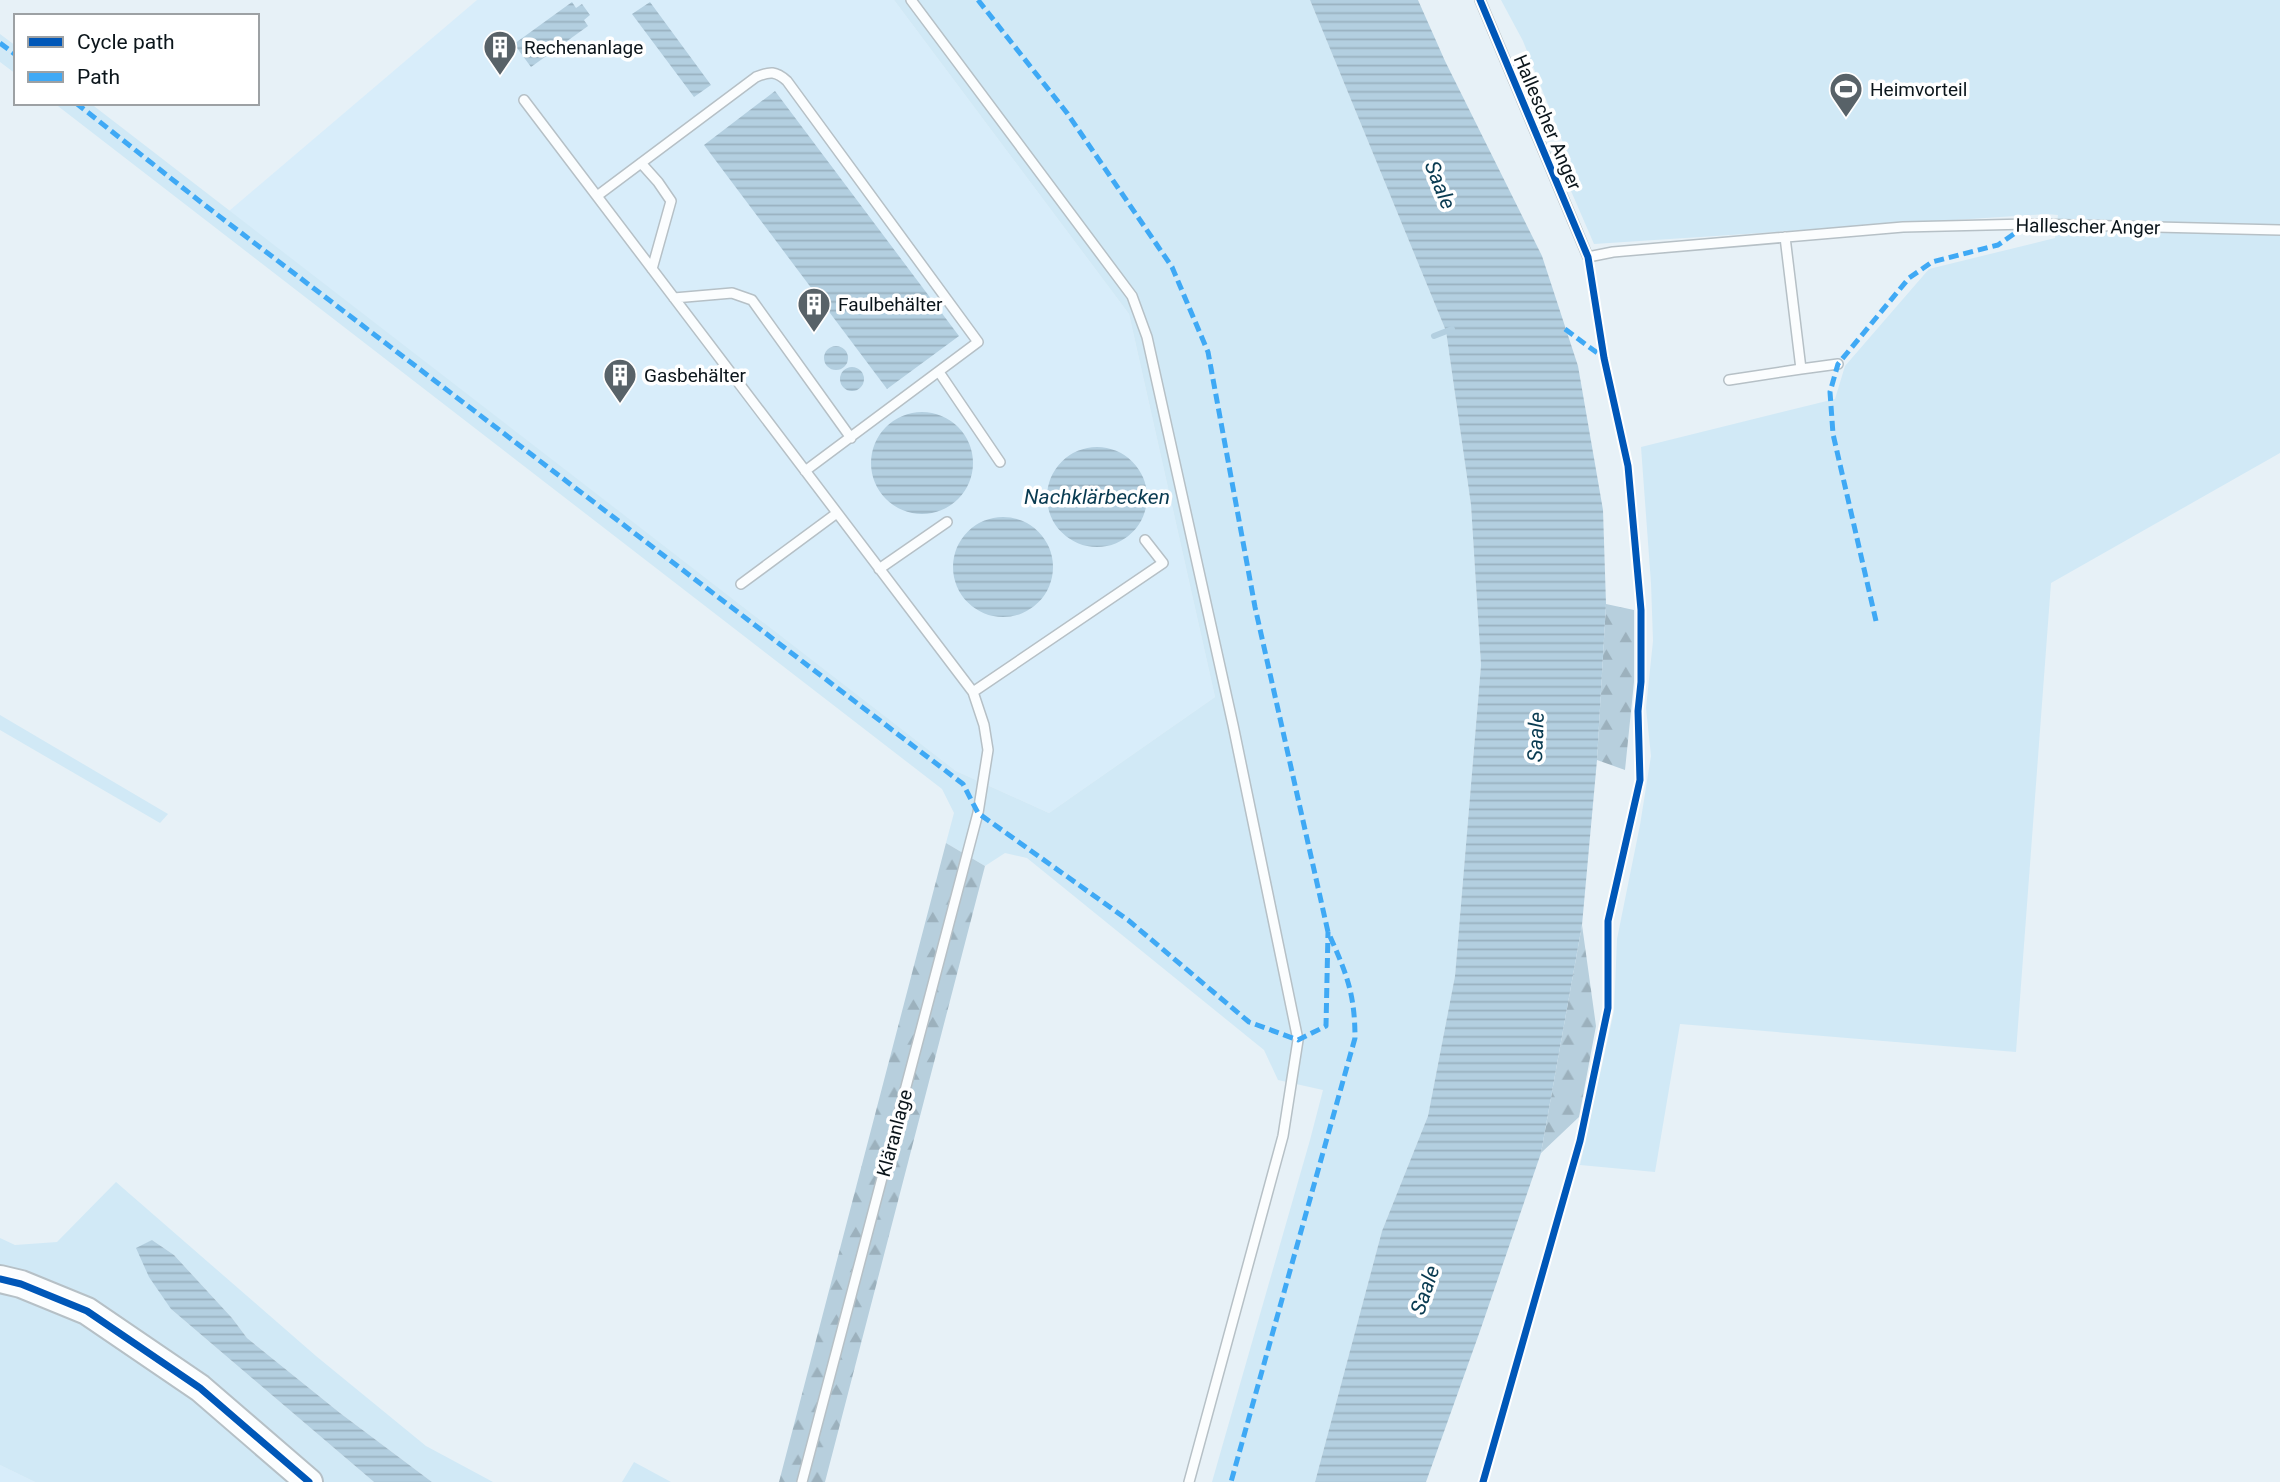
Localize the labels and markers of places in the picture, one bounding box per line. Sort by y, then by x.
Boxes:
building icon: Rechenanlage [481,28,519,77]
place label: Rechenanlage [524,36,643,59]
sports icon: Heimvorteil [1827,70,1865,119]
place label: Heimvorteil [1870,78,1967,101]
building icon: Faulbehälter [795,285,833,334]
place label: Faulbehälter [838,293,943,316]
building icon: Gasbehälter [601,356,639,405]
place label: Gasbehälter [644,364,747,387]

